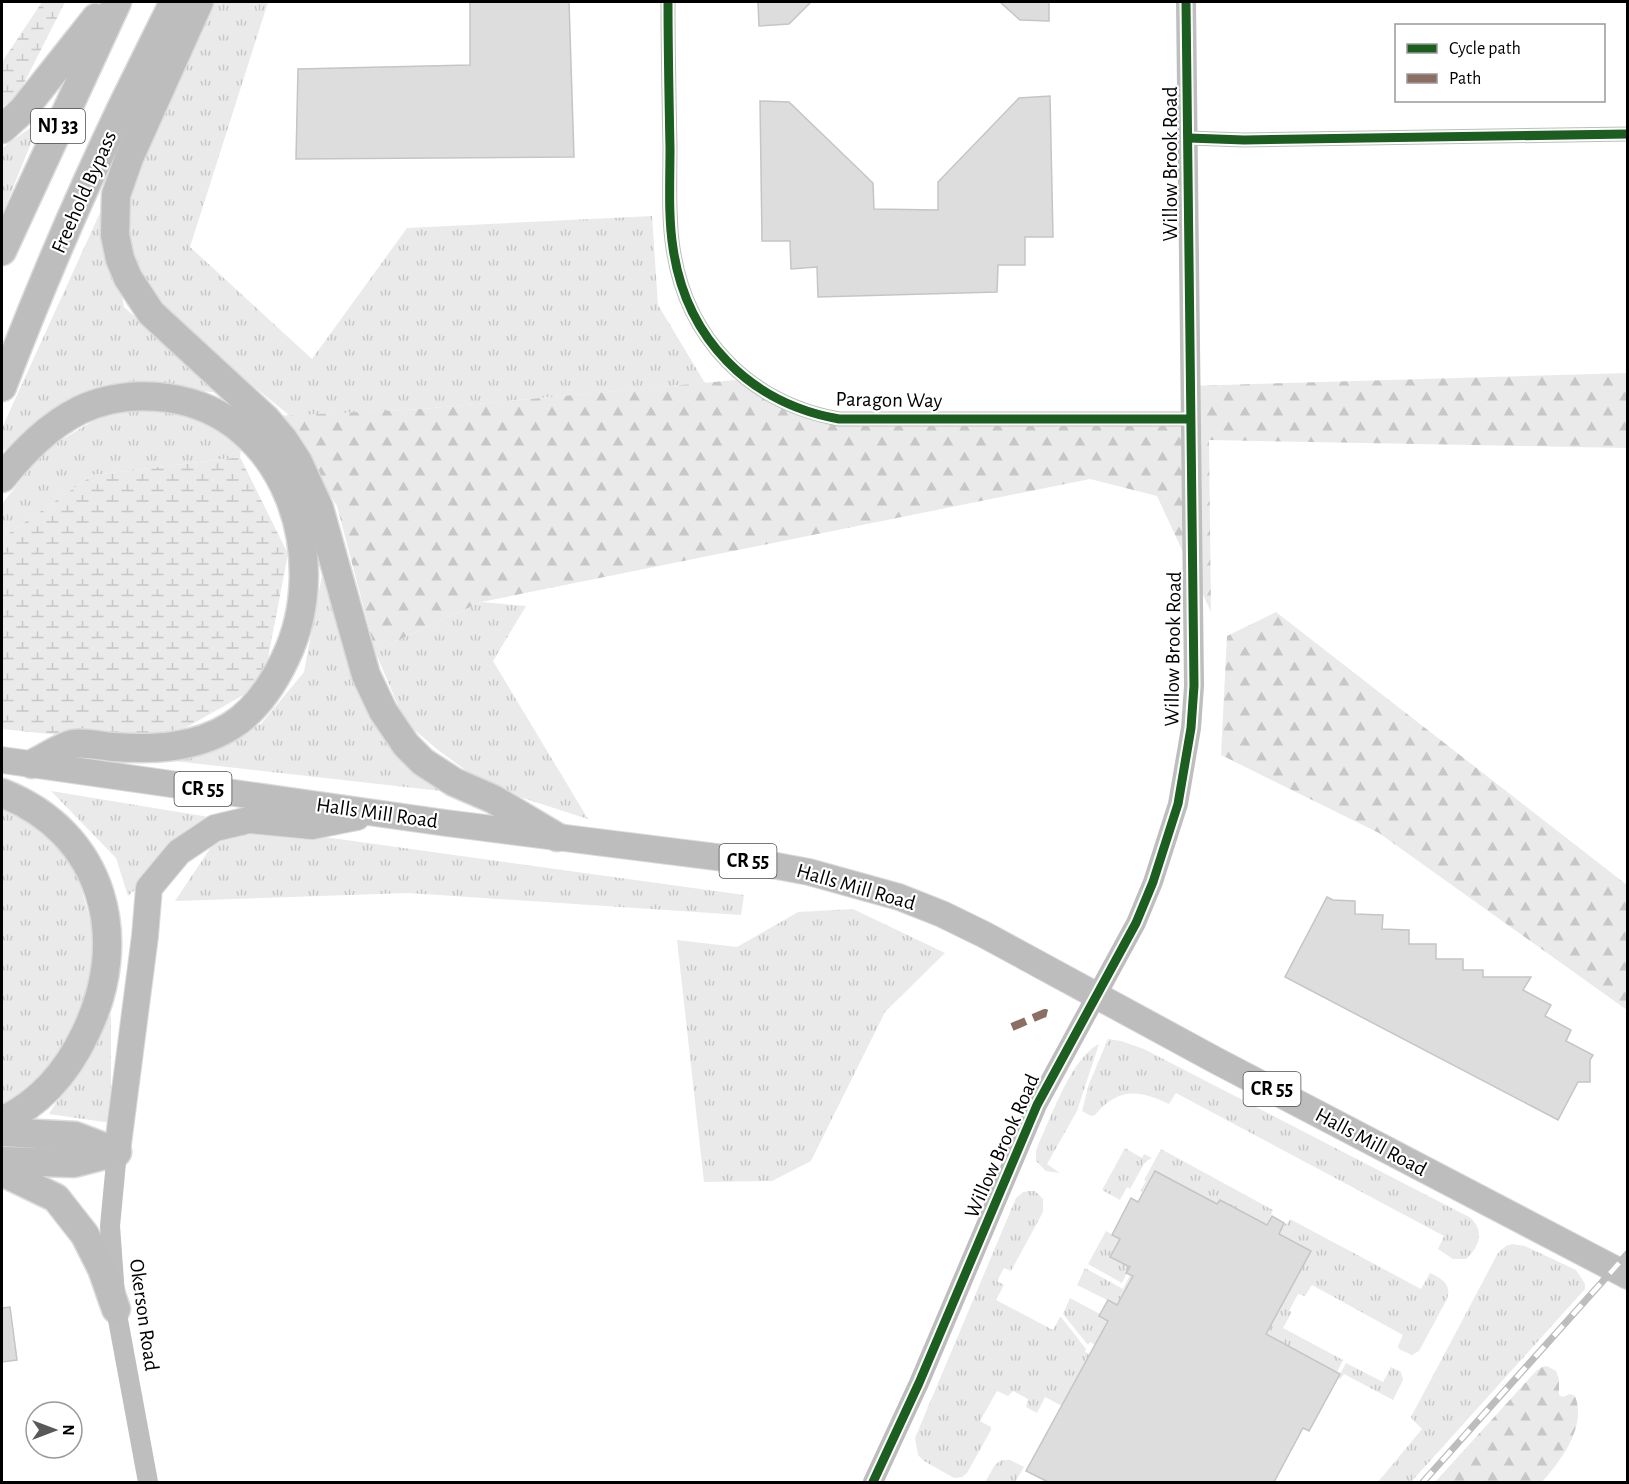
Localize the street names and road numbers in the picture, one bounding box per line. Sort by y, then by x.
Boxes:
street label: Willow Brook Road [1160,86,1181,242]
road number: NJ 33 [31,109,85,143]
street label: Freehold Bypass [48,128,120,256]
street label: Paragon Way [835,389,943,411]
street label: Willow Brook Road [1161,571,1185,727]
road number: CR 55 [174,772,232,806]
street label: Halls Mill Road [315,794,439,832]
road number: CR 55 [720,844,777,878]
street label: Halls Mill Road [794,860,918,914]
street label: Willow Brook Road [961,1071,1043,1221]
road number: CR 55 [1244,1072,1300,1106]
street label: Halls Mill Road [1312,1104,1430,1180]
street label: Okerson Road [126,1258,162,1373]

